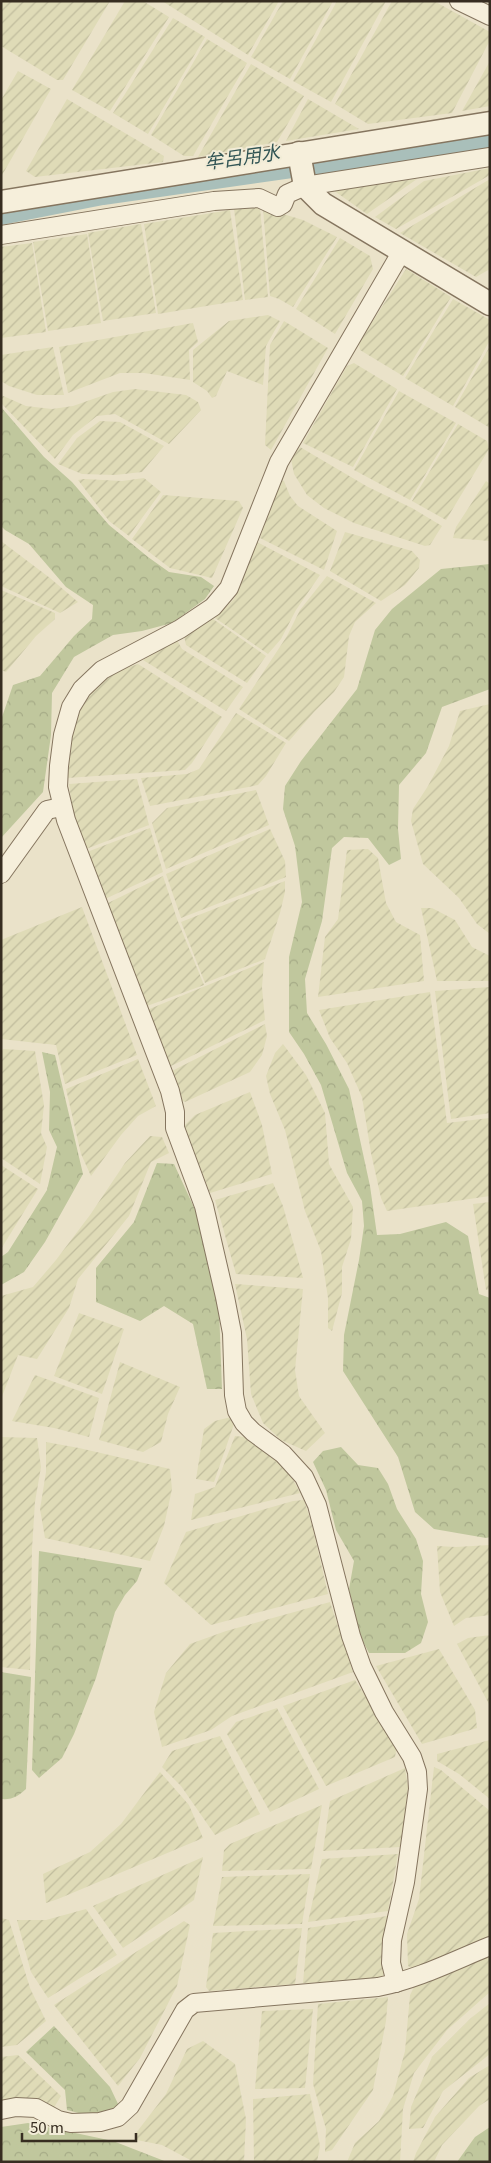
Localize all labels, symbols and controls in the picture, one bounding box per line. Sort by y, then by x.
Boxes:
water label: 牟呂用水 [202,137,283,174]
scale bar [22,2110,136,2142]
text: 50 m [30,2116,64,2137]

